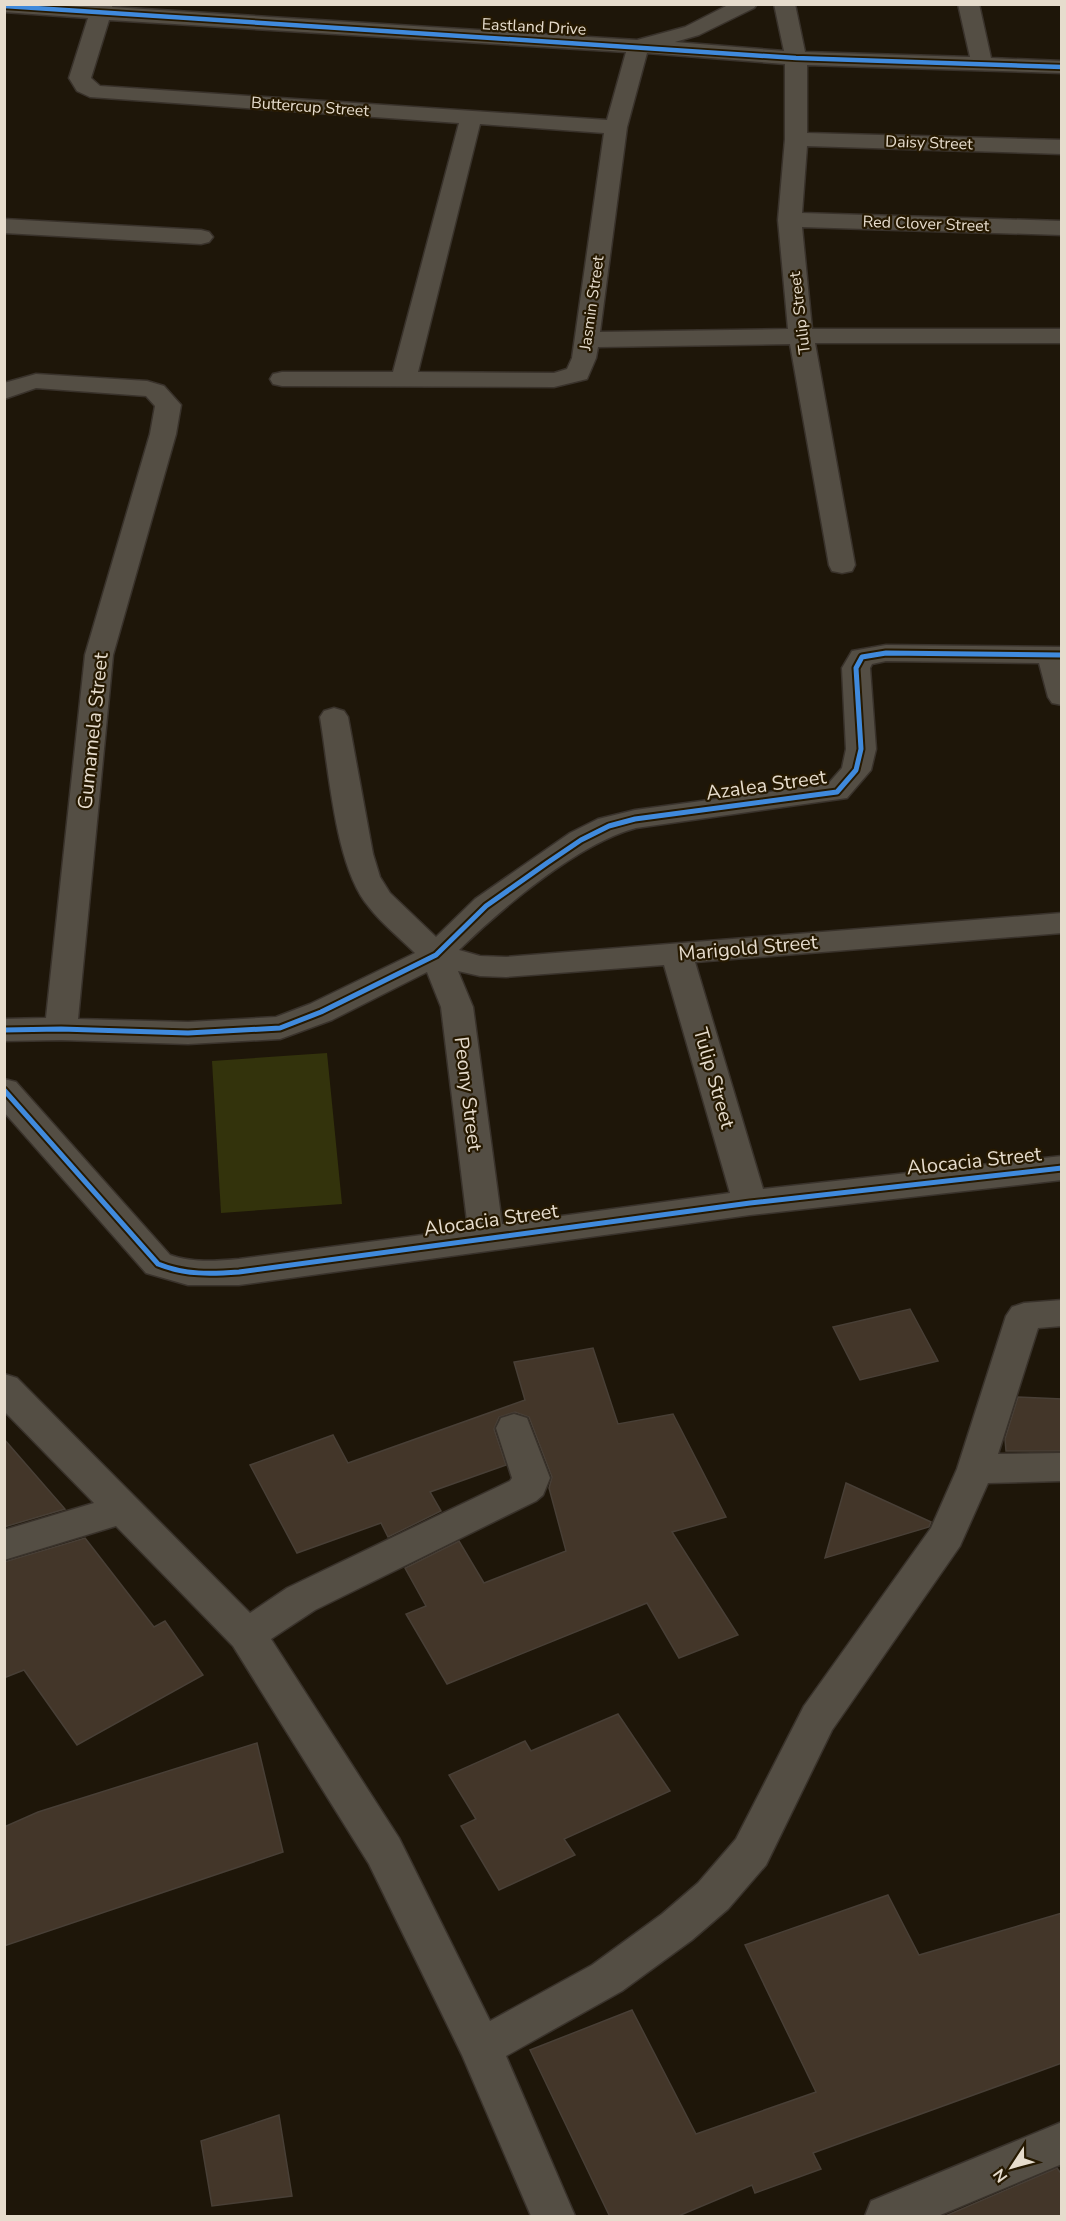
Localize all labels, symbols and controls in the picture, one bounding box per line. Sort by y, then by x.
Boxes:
street label: Eastland Drive [481,13,587,41]
street label: Buttercup Street [250,92,370,122]
street label: Daisy Street [885,130,974,156]
street label: Red Clover Street [862,211,990,237]
street label: Jasmin Street [574,254,610,353]
street label: Tulip Street [784,270,816,356]
street label: Gumamela Street [71,650,115,811]
street label: Azalea Street [704,763,829,807]
street label: Marigold Street [677,928,820,968]
street label: Tulip Street [687,1024,742,1133]
street label: Peony Street [448,1035,489,1154]
street label: Alocacia Street [905,1140,1044,1182]
street label: Alocacia Street [422,1197,561,1243]
north arrow [982,2137,1042,2197]
text: N [988,2164,1013,2187]

